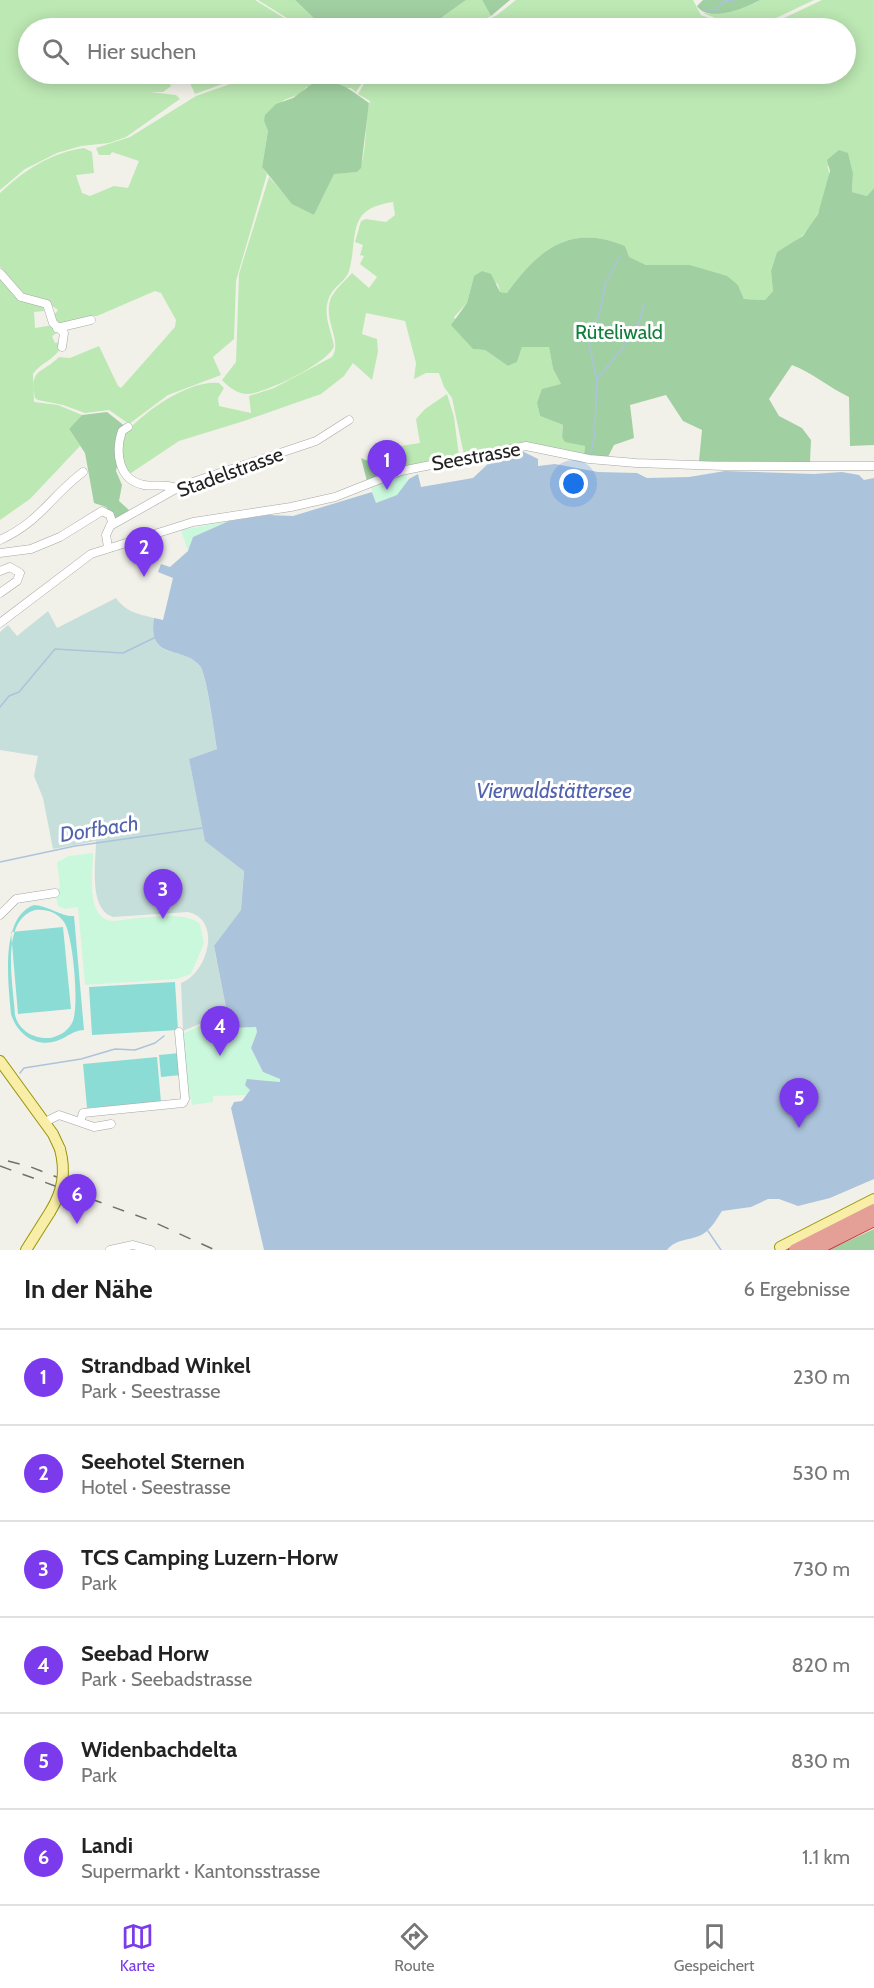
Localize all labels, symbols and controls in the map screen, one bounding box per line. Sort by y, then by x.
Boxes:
search box [18,18,856,84]
icon: search [39,35,72,68]
text: Hier suchen [87,38,196,65]
park label: Rüteliwald [575,320,663,344]
street label: Seestrasse [430,436,522,476]
pin: 1 [368,440,406,490]
street label: Stadelstrasse [174,442,286,502]
your location [559,469,588,498]
pin: 2 [124,528,164,577]
water label: Vierwaldstättersee [476,778,632,803]
water label: Dorfbach [58,810,140,847]
pin: 3 [144,870,182,919]
pin: 4 [200,1006,240,1056]
pin: 5 [780,1078,818,1128]
pin: 6 [58,1174,97,1224]
text: In der Nähe [24,1273,153,1305]
text: 6 Ergebnisse [744,1277,850,1301]
text: Strandbad Winkel [81,1352,251,1379]
text: 1 [40,1365,47,1389]
text: 230 m [793,1365,850,1389]
text: Park · Seestrasse [81,1379,221,1403]
text: Seehotel Sternen [81,1448,245,1475]
text: 2 [38,1461,49,1485]
text: 530 m [792,1461,850,1485]
text: Hotel · Seestrasse [81,1475,231,1499]
text: TCS Camping Luzern-Horw [81,1544,338,1571]
text: 3 [38,1557,49,1581]
text: 730 m [793,1557,850,1581]
text: Park [81,1571,117,1595]
text: Seebad Horw [81,1640,209,1667]
text: 4 [37,1653,50,1677]
text: 820 m [791,1653,850,1677]
text: Park · Seebadstrasse [81,1667,252,1691]
text: Widenbachdelta [81,1736,237,1763]
text: 5 [38,1749,49,1773]
text: 830 m [791,1749,850,1773]
text: Park [81,1763,117,1787]
text: Landi [81,1832,133,1859]
text: 6 [38,1845,49,1869]
text: 1.1 km [802,1845,850,1869]
text: Supermarkt · Kantonsstrasse [81,1859,320,1883]
tab: Karte [120,1920,155,1975]
tab: Route [394,1920,434,1975]
tab: Gespeichert [674,1920,754,1975]

